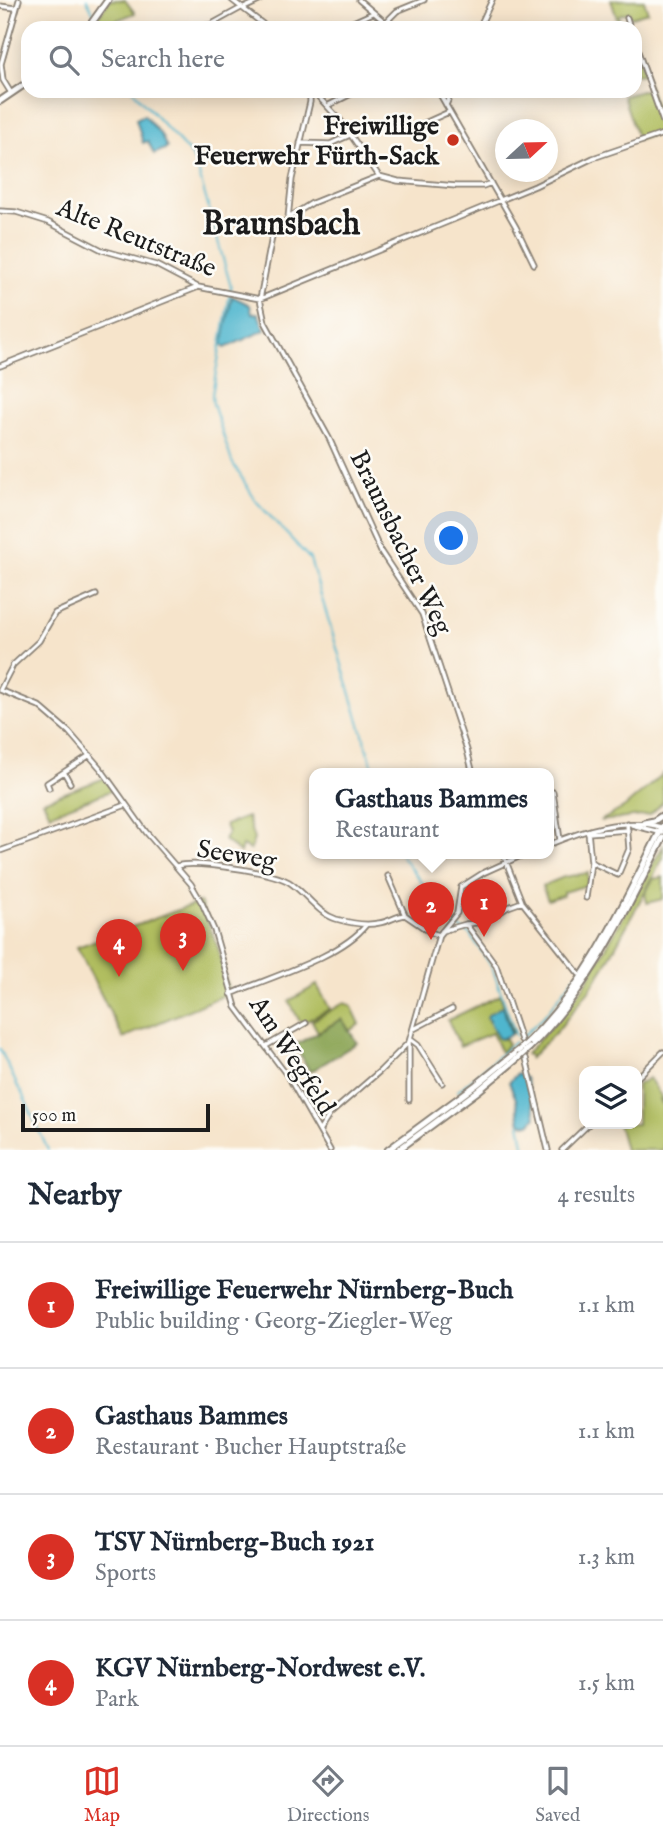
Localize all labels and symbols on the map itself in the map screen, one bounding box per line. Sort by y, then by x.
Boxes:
place label: Freiwillige Feuerwehr Fürth-Sack [194,110,440,173]
north arrow [495,119,558,182]
marker: Freiwillige Feuerwehr Fürth-Sack [445,132,461,148]
street label: Alte Reutstraße [51,191,221,285]
district label: Braunsbach [202,204,361,246]
street label: Braunsbacher Weg [342,445,460,641]
your location [434,521,468,555]
street label: Seeweg [195,833,280,878]
pin: 1 [461,879,507,937]
pin: 2 [408,882,454,940]
pin: 3 [160,913,206,971]
pin: 4 [96,919,142,977]
street label: Am Wegfeld [241,989,342,1122]
scale bar [21,1101,210,1133]

